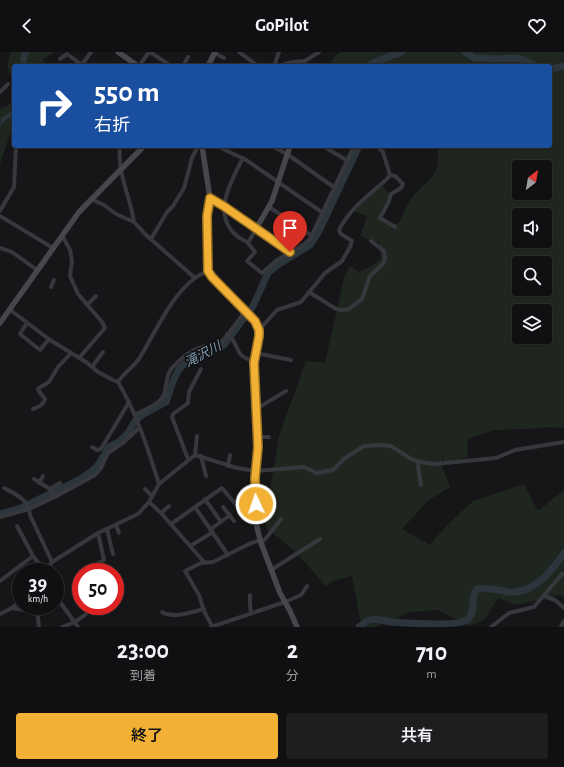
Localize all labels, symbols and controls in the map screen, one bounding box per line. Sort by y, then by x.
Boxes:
icon: back [16,15,38,37]
icon: heart [526,15,548,37]
text: GoPilot [255,17,309,35]
text: 550 m [94,79,160,107]
icon: right [28,80,80,132]
text: 右折 [94,117,130,135]
north arrow [512,160,552,200]
map controls [512,160,552,344]
button: sound [512,208,552,248]
pin [273,211,307,252]
icon: arrive [279,217,301,239]
button: search [512,256,552,296]
button: layers [512,304,552,344]
water label: 滝沢川 [182,338,225,370]
position arrow [235,483,277,525]
speed limit sign: 50 [72,563,124,615]
text: 39 [29,574,47,594]
text: km/h [28,594,48,604]
text: 23:00 [117,639,169,663]
text: 2 [287,639,298,663]
text: 710 [416,641,447,665]
text: m [426,668,437,681]
text: 到着 [130,670,156,683]
text: 分 [286,670,299,683]
button: 終了 [16,713,278,759]
button: 共有 [286,713,548,759]

